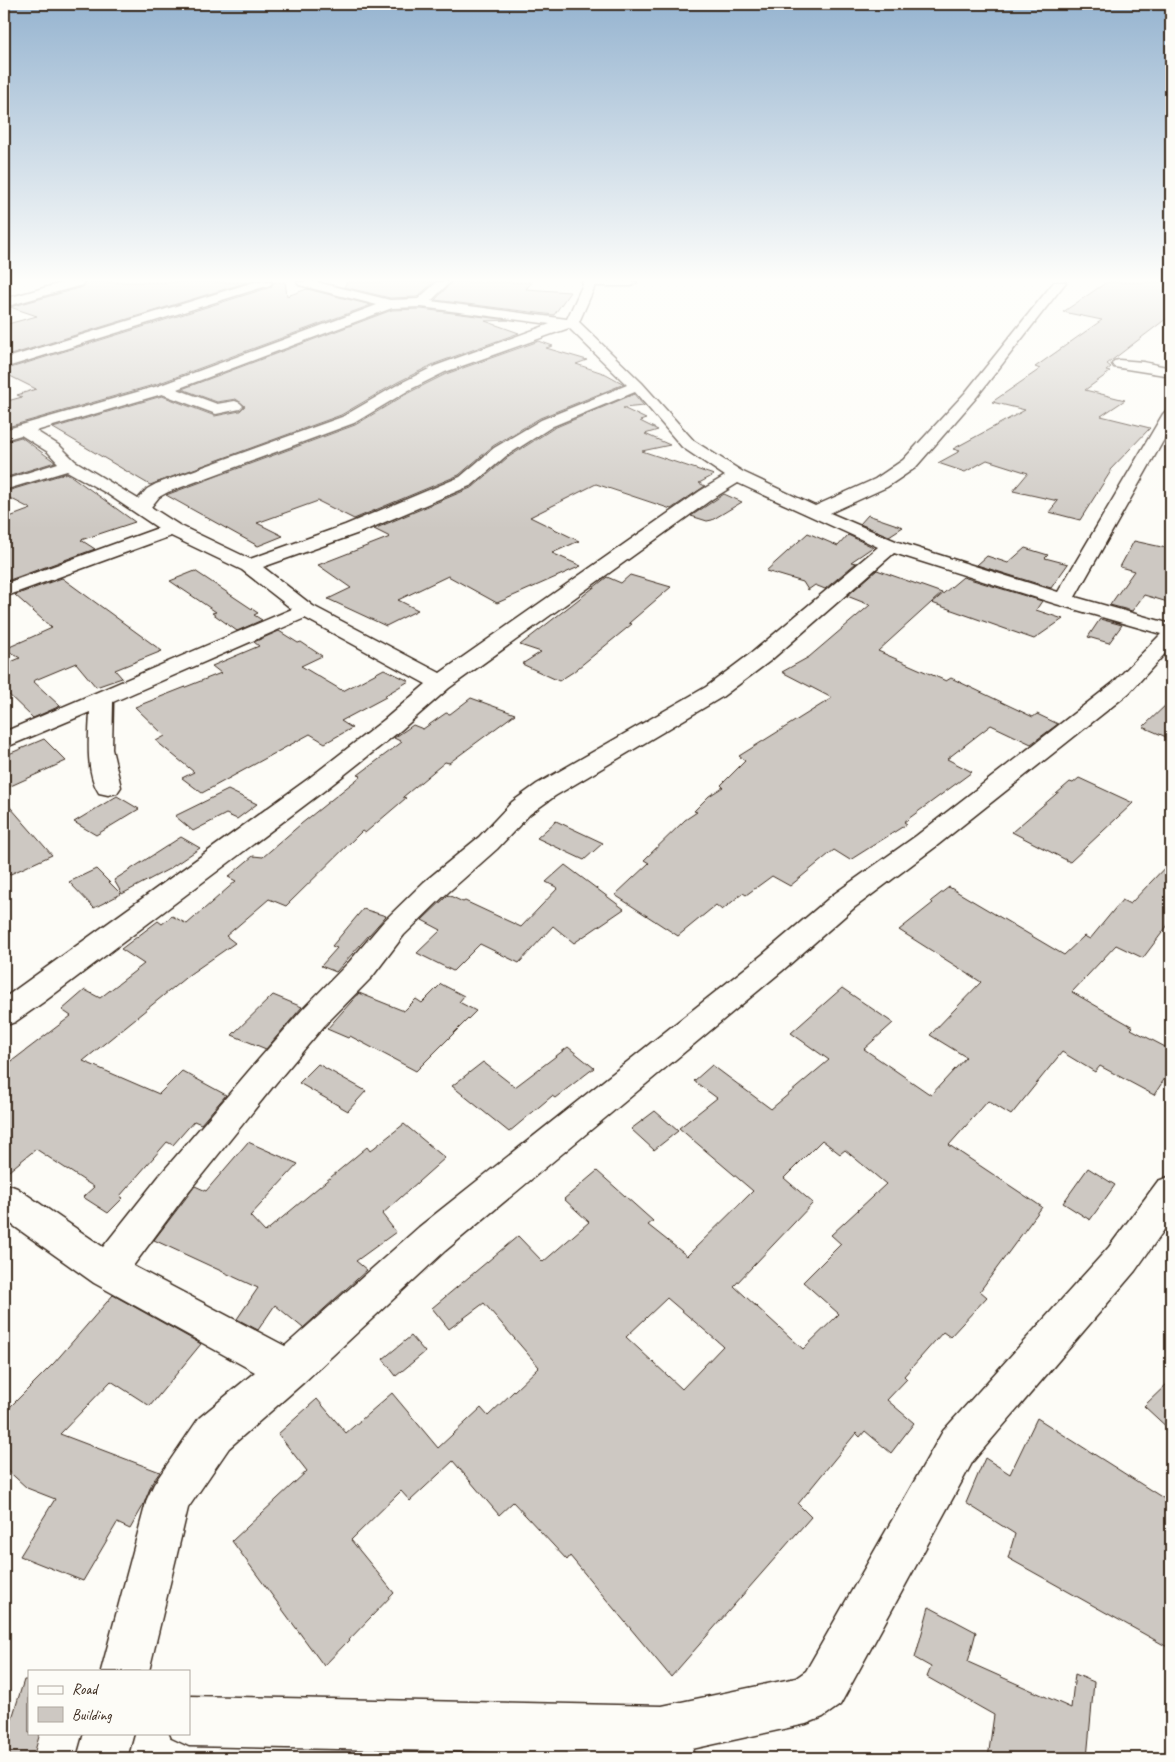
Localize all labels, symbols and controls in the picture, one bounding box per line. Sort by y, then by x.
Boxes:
legend [28,1670,190,1734]
text: Road [72,1680,99,1699]
text: Building [72,1706,112,1725]

